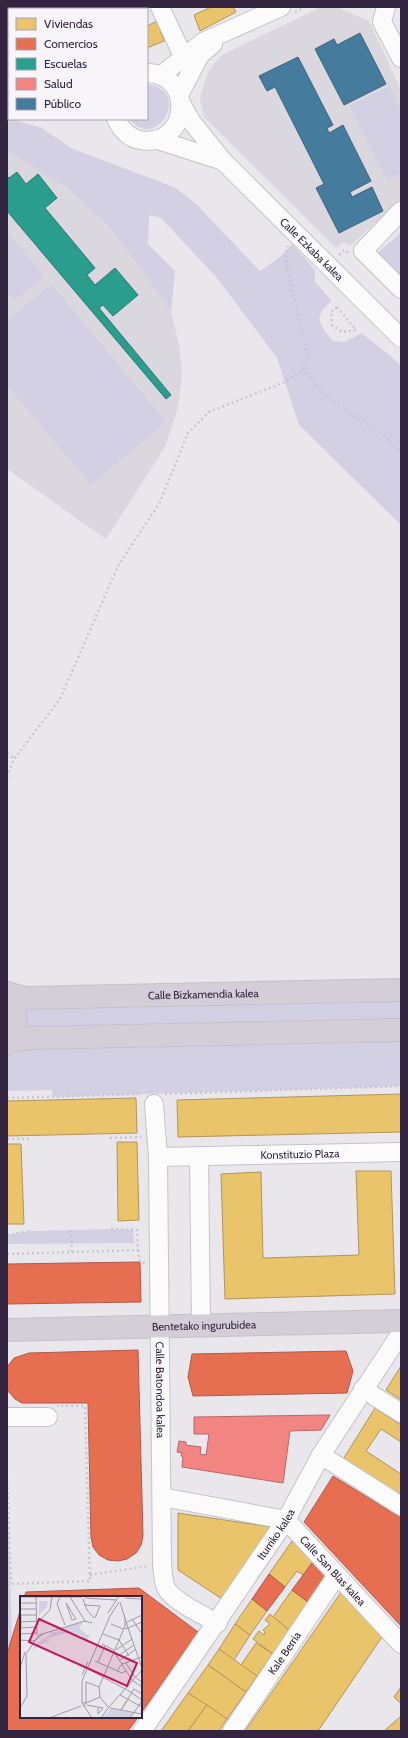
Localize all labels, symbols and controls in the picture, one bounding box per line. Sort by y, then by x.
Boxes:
legend [8,8,148,120]
text: Viviendas [44,16,93,31]
text: Comercios [44,36,98,51]
text: Escuelas [44,56,87,71]
text: Salud [44,76,73,91]
text: Público [44,96,81,111]
street label: Calle Ezkaba kalea [277,215,347,284]
street label: Calle Bizkamendia kalea [148,986,260,1002]
street label: Konstituzio Plaza [260,1146,340,1162]
street label: Bentetako ingurubidea [152,1317,257,1334]
street label: Calle Batondoa kalea [153,1341,168,1439]
street label: Iturriko kalea [254,1506,298,1562]
street label: Calle San Blas kalea [297,1532,369,1609]
inset map [20,1596,142,1718]
street label: Kale Berria [265,1628,304,1677]

